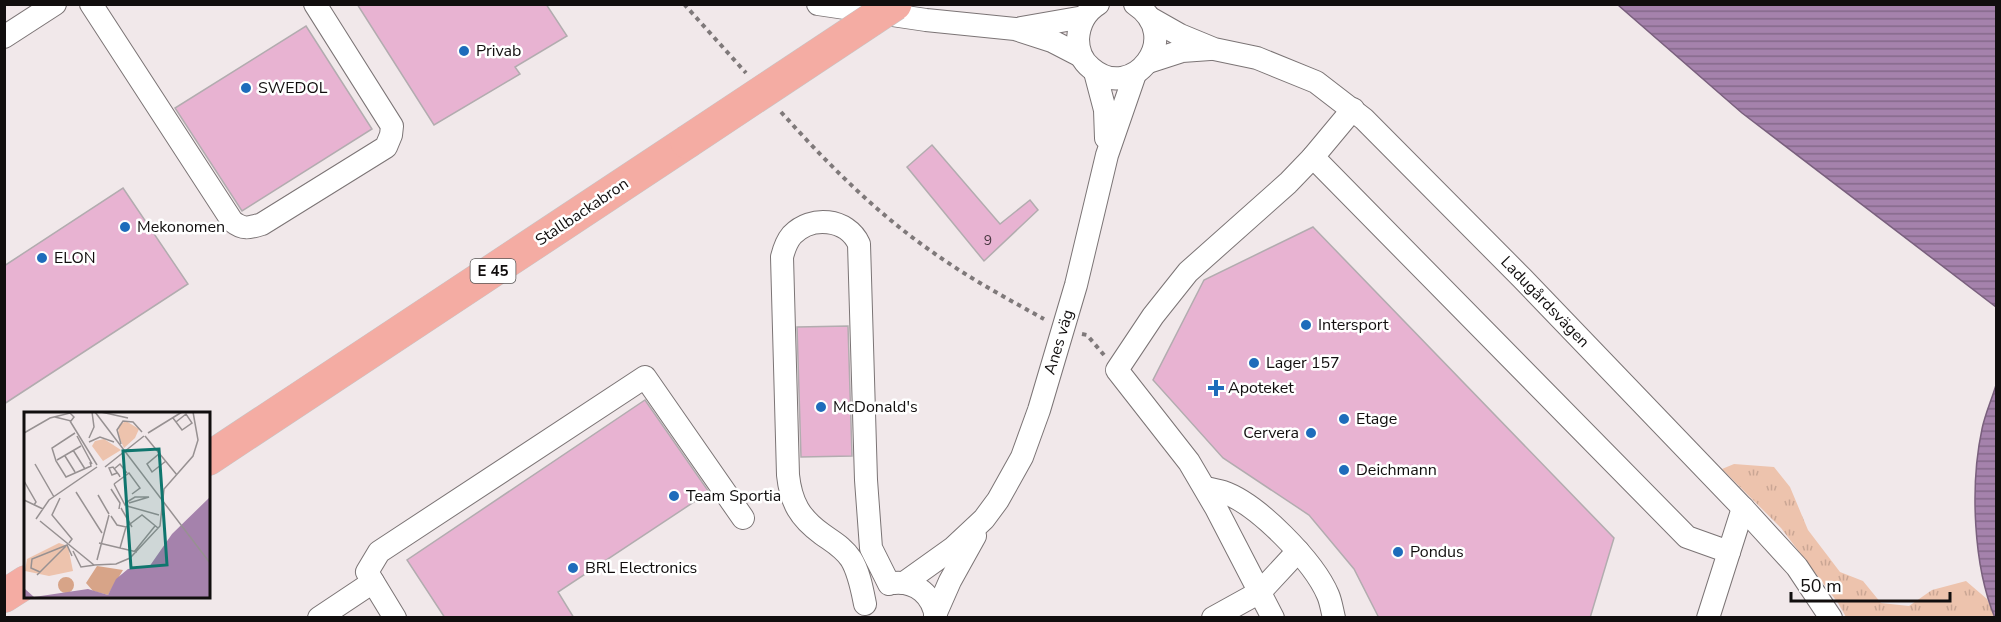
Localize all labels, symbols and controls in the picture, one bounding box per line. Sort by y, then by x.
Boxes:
place label: Privab [476,40,521,62]
marker: Privab [457,44,471,58]
place label: SWEDOL [258,77,328,99]
marker: SWEDOL [239,81,253,95]
street label: Stallbackabron [531,173,633,251]
place label: Mekonomen [137,216,225,238]
marker: Mekonomen [118,220,132,234]
house number: 9 [984,231,992,250]
place label: ELON [54,247,96,269]
marker: ELON [35,251,49,265]
street label: Ladugårdsvägen [1496,251,1594,353]
road number: E 45 [470,259,516,283]
street label: Anes väg [1039,307,1079,377]
place label: Intersport [1318,314,1389,336]
marker: Intersport [1299,318,1313,332]
place label: Lager 157 [1266,352,1340,374]
marker: Lager 157 [1247,356,1261,370]
place label: Apoteket [1228,377,1294,399]
marker: Apoteket [1209,381,1223,395]
place label: McDonald's [833,396,918,418]
marker: McDonald's [814,400,828,414]
place label: Etage [1356,408,1397,430]
inset map [24,412,210,598]
marker: Etage [1337,412,1351,426]
place label: Cervera [1243,422,1299,444]
marker: Cervera [1304,426,1318,440]
place label: Deichmann [1356,459,1437,481]
marker: Deichmann [1337,463,1351,477]
place label: Team Sportia [686,485,781,507]
marker: Team Sportia [667,489,681,503]
place label: Pondus [1410,541,1464,563]
marker: Pondus [1391,545,1405,559]
place label: BRL Electronics [585,557,697,579]
marker: BRL Electronics [566,561,580,575]
scale bar [1791,565,1950,603]
text: 50 m [1800,574,1842,598]

